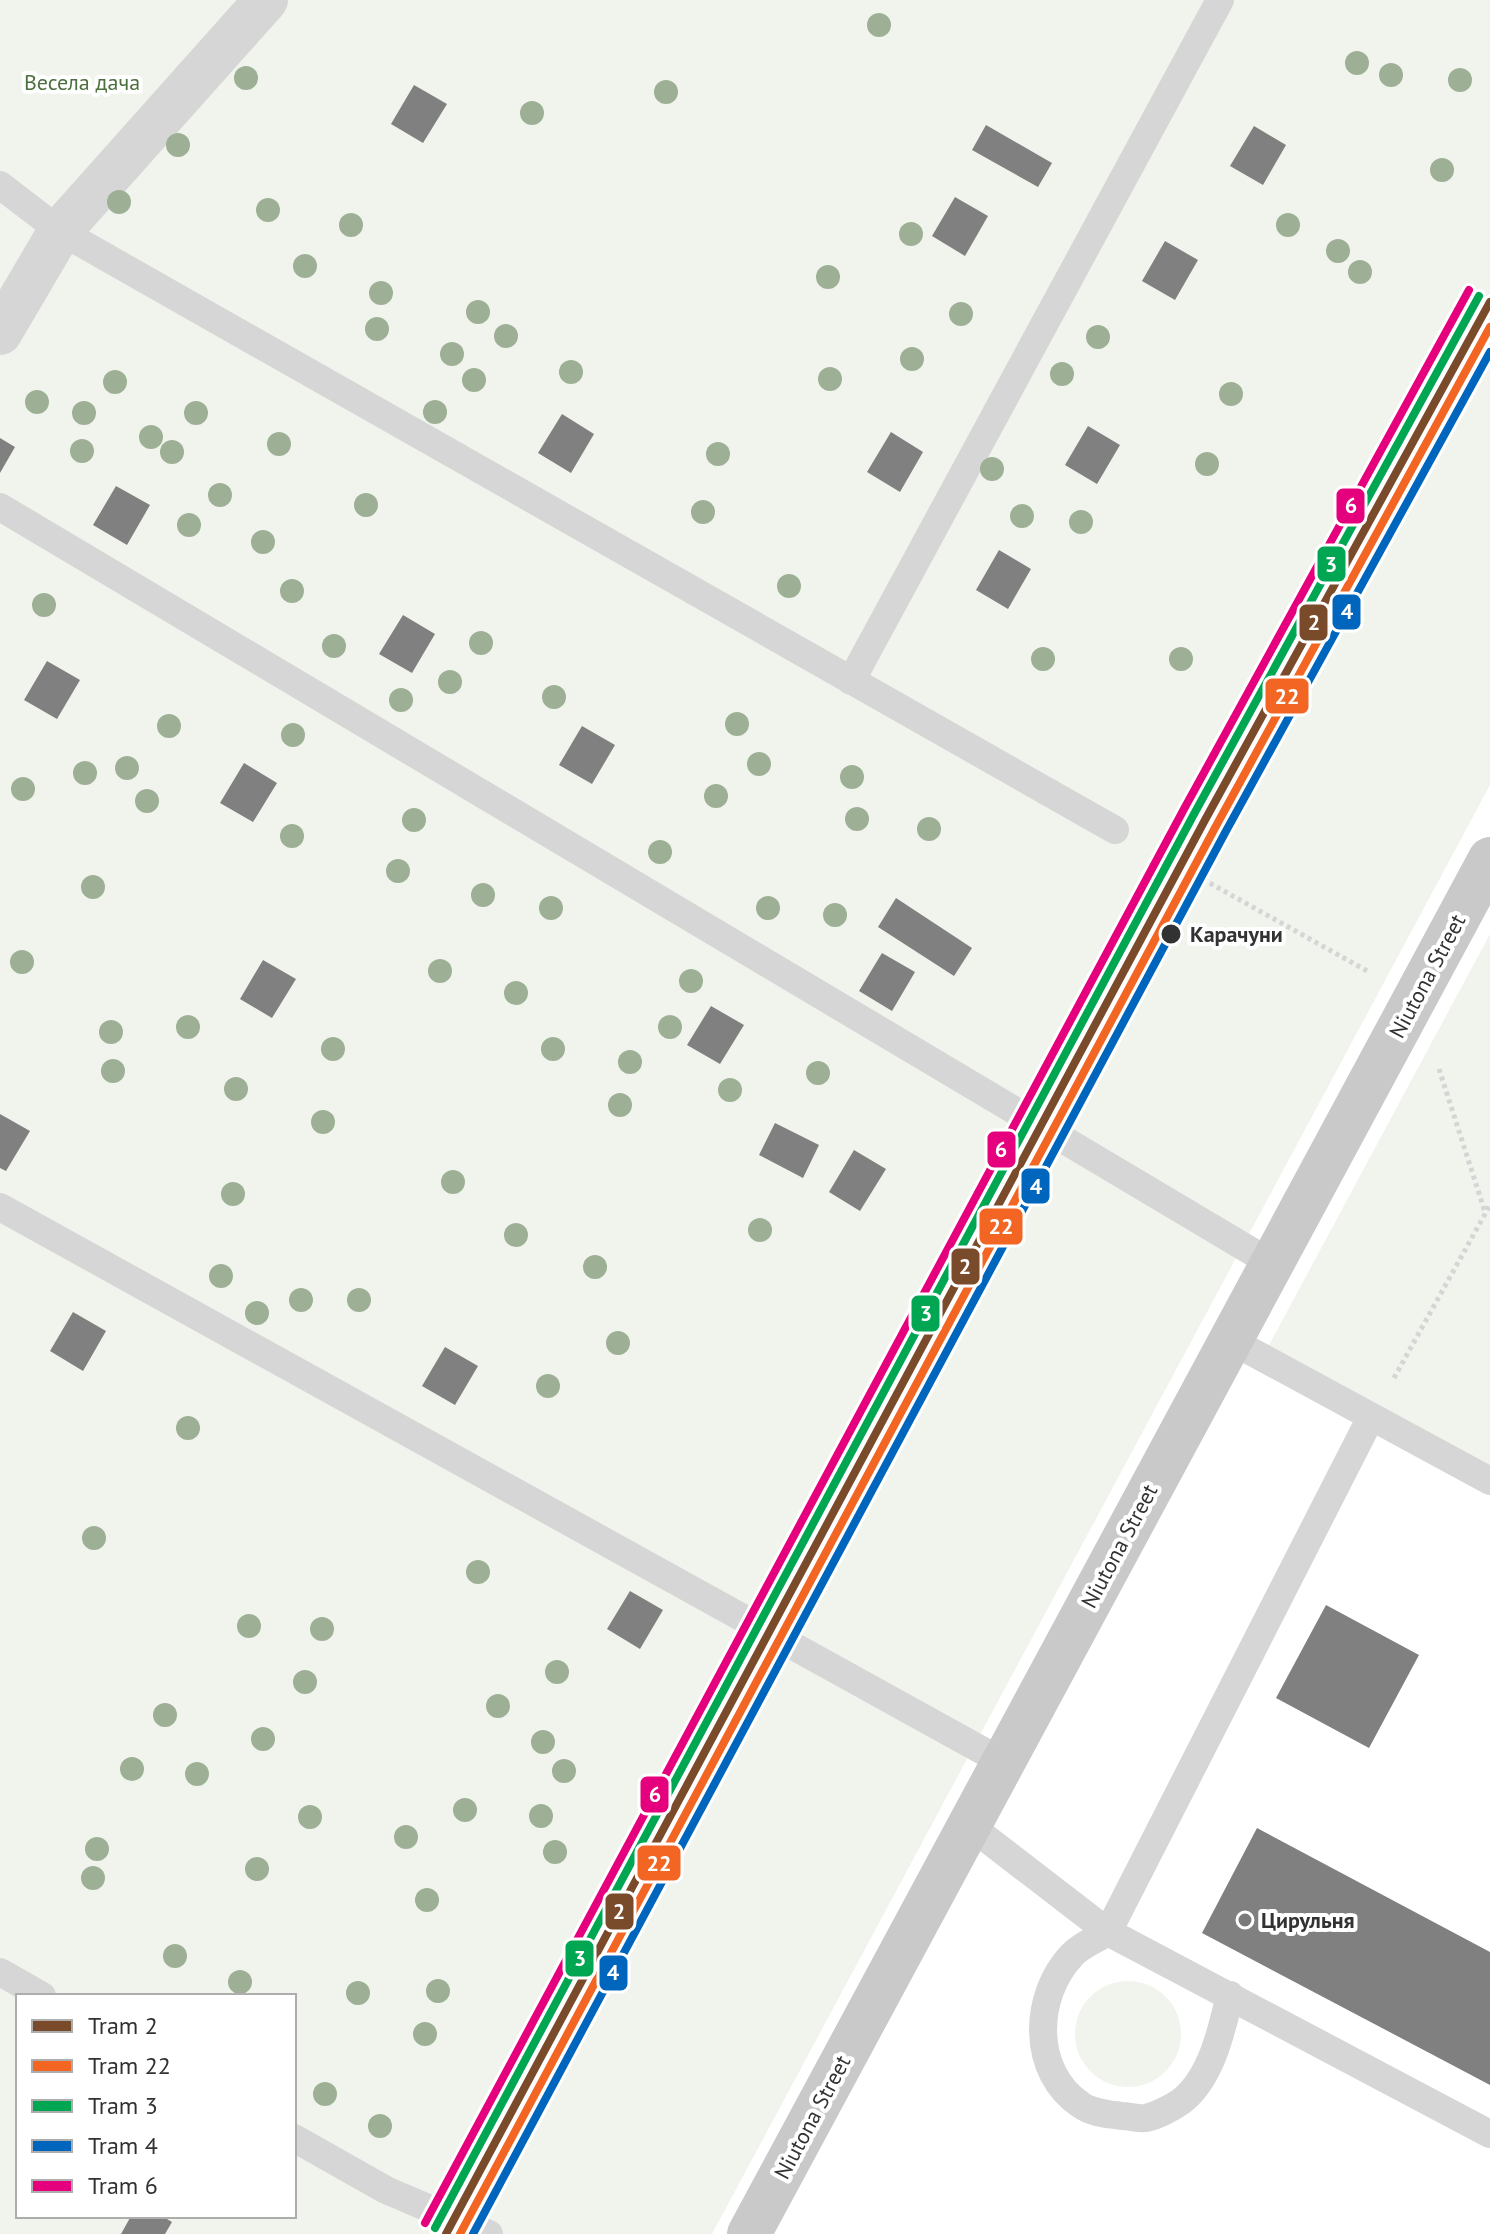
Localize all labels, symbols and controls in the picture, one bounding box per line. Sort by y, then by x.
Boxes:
park label: Весела дача [24,68,140,96]
line badge: 6 [1335,487,1366,525]
text: 6 [1345,491,1357,519]
line badge: 3 [1316,545,1347,583]
text: 3 [1325,550,1337,578]
line badge: 4 [1331,593,1362,631]
text: 4 [1341,597,1354,625]
line badge: 2 [1298,603,1329,642]
text: 2 [1308,608,1320,636]
line badge: 22 [1264,677,1310,715]
text: 22 [1275,682,1299,710]
street label: Niutona Street [1383,909,1472,1043]
place label: Карачуни [1190,920,1283,948]
marker: Карачуни [1159,922,1183,946]
line badge: 6 [986,1130,1017,1169]
text: 6 [995,1135,1007,1163]
line badge: 4 [1020,1167,1051,1205]
text: 4 [1030,1172,1043,1200]
line badge: 22 [978,1207,1024,1246]
text: 22 [989,1212,1013,1240]
line badge: 2 [950,1247,981,1286]
text: 2 [959,1252,971,1280]
line badge: 3 [910,1294,941,1333]
text: 3 [920,1299,932,1327]
street label: Niutona Street [1075,1479,1164,1613]
line badge: 6 [639,1775,670,1814]
text: 6 [649,1780,661,1808]
line badge: 22 [636,1844,682,1882]
text: 22 [647,1849,671,1877]
line badge: 2 [604,1892,635,1931]
text: 2 [613,1897,625,1925]
place label: Цирульня [1261,1906,1355,1934]
marker: Цирульня [1236,1911,1254,1929]
line badge: 3 [564,1939,595,1978]
text: 3 [574,1944,586,1972]
line badge: 4 [598,1954,629,1992]
text: 4 [607,1958,620,1986]
legend [16,1994,296,2218]
text: Tram 2 [88,2010,158,2041]
text: Tram 22 [88,2050,171,2081]
street label: Niutona Street [768,2050,857,2184]
text: Tram 3 [88,2090,158,2121]
text: Tram 4 [88,2130,158,2161]
text: Tram 6 [88,2170,158,2201]

